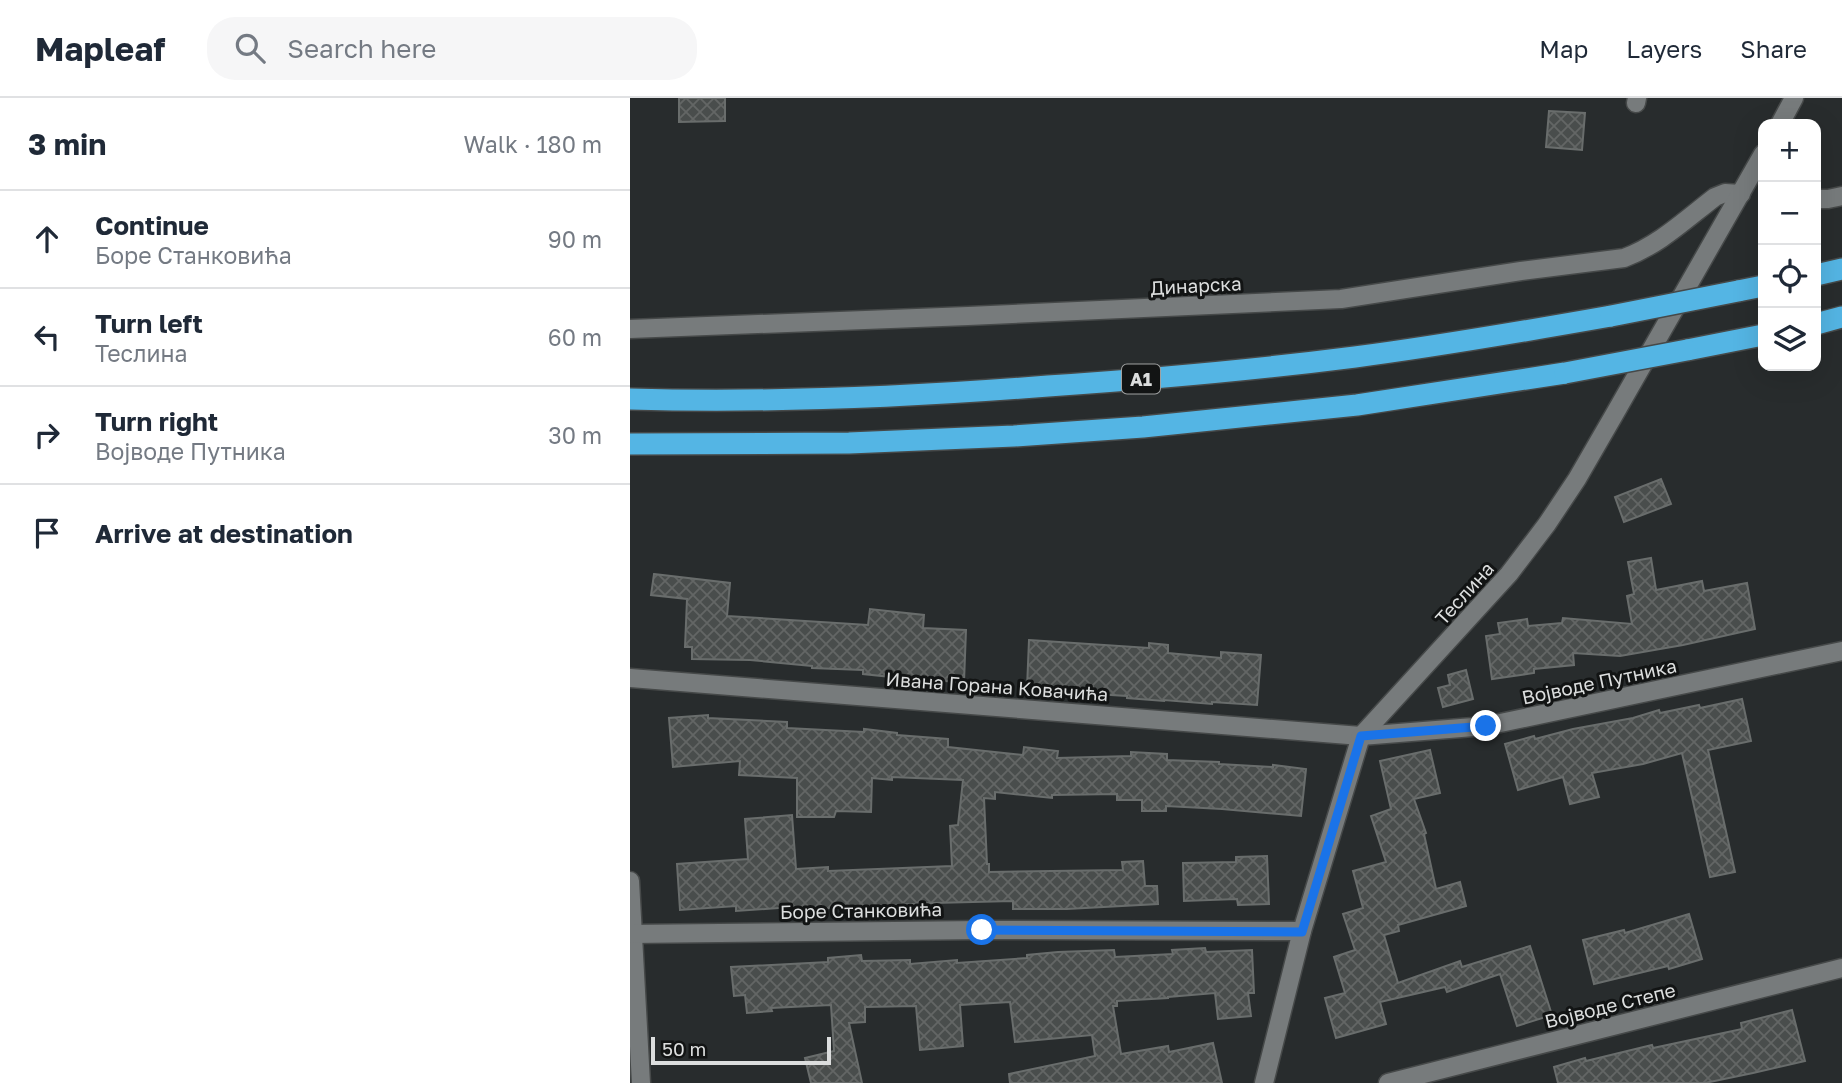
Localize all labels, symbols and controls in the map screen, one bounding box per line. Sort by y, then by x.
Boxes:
search box [207,17,697,80]
text: Mapleaf [35,29,165,68]
icon: search [231,29,269,67]
text: Search here [287,33,436,64]
text: Map [1539,34,1588,63]
text: Layers [1626,34,1702,63]
text: Share [1740,34,1807,63]
map controls [1758,119,1821,371]
button: + [1758,119,1821,182]
text: 3 min [28,126,106,162]
text: Walk · 180 m [464,130,602,158]
button: − [1758,182,1821,245]
text: Continue [95,210,209,241]
icon: ahead [28,220,66,258]
text: 90 m [548,225,602,253]
text: Боре Станковића [95,241,292,269]
button: locate [1758,245,1821,308]
street label: Динарска [1150,271,1242,299]
text: Turn left [95,308,203,339]
button: layers [1758,308,1821,371]
icon: left [28,318,66,356]
text: 60 m [548,323,602,351]
text: Теслина [95,339,188,367]
road number: A1 [1122,365,1160,394]
text: Turn right [95,406,218,437]
icon: right [28,416,66,454]
text: 30 m [548,421,602,449]
text: Војводе Путника [95,437,286,465]
icon: arrive [28,514,66,552]
text: Arrive at destination [95,518,353,549]
street label: Теслина [1430,557,1498,629]
street label: Војводе Путника [1519,653,1679,709]
street label: Ивана Горана Ковачића [885,667,1109,705]
route end [1470,710,1501,741]
street label: Боре Станковића [780,897,942,923]
route start [966,914,997,945]
street label: Војводе Степе [1542,978,1678,1032]
scale bar [651,1034,831,1066]
text: 50 m [662,1037,706,1060]

